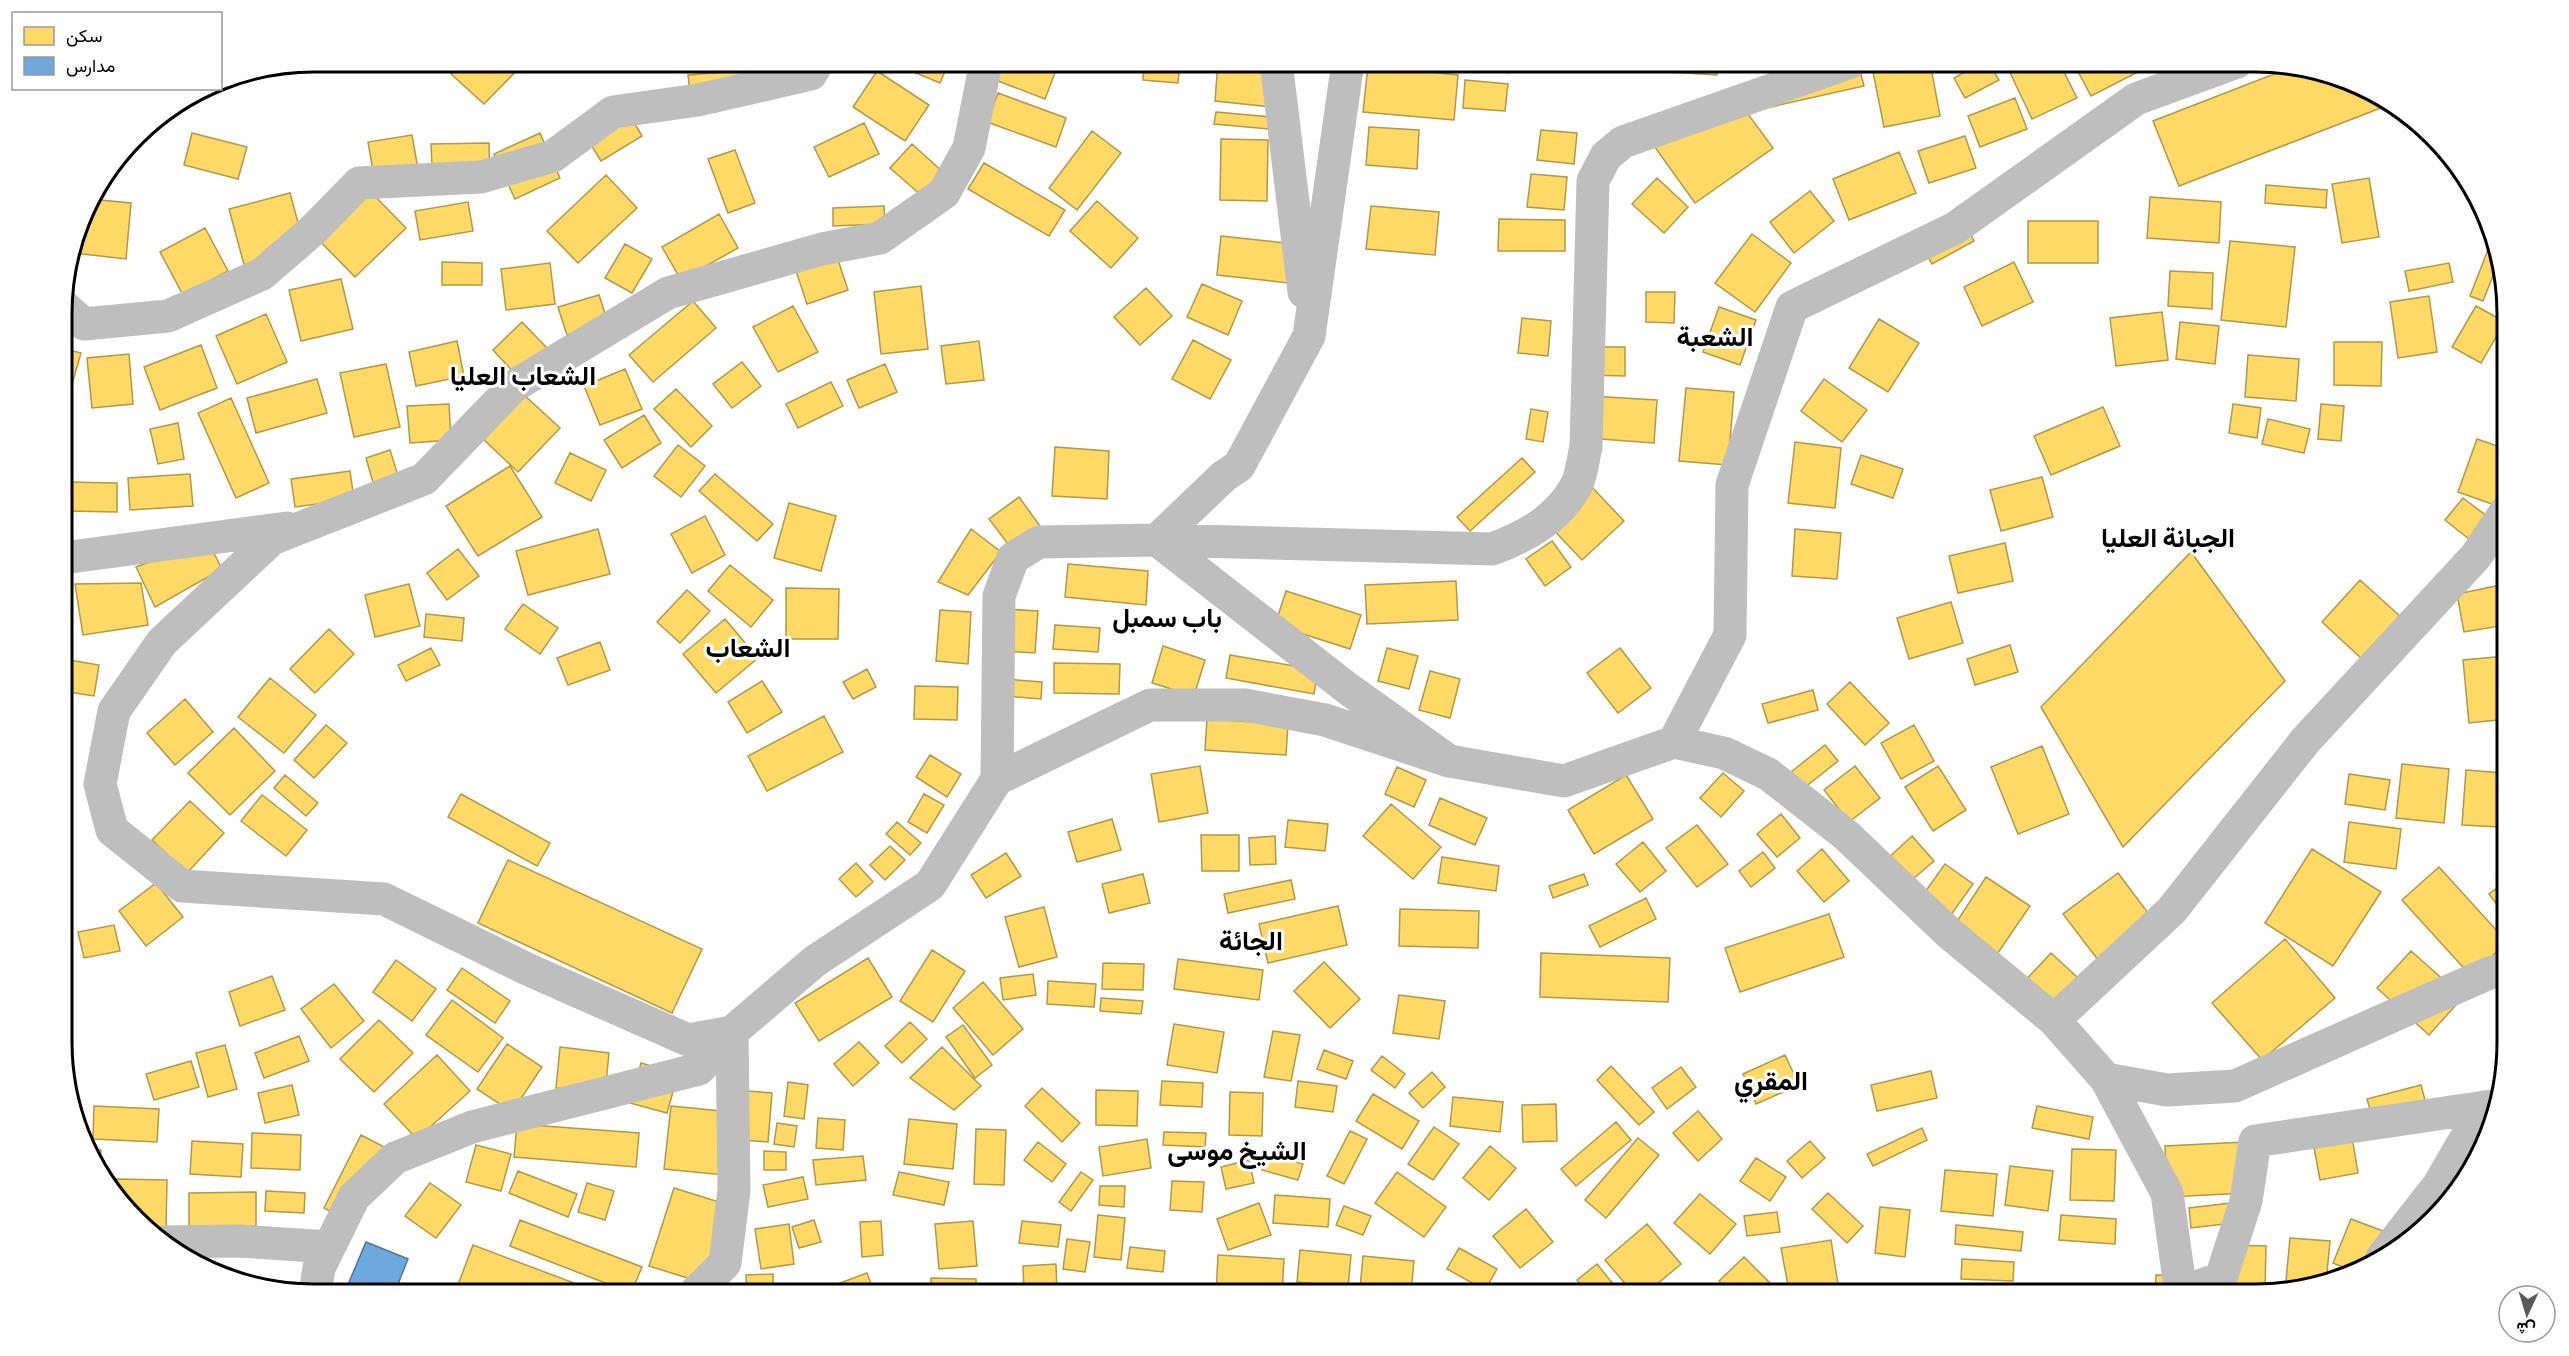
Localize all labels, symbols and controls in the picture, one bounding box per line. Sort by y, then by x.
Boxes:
legend [12,12,222,90]
text: سكن [66,24,102,47]
text: مدارس [66,54,115,77]
district label: الشعبة [1676,319,1754,353]
district label: الشعاب العليا [450,358,596,392]
district label: الجبانة العليا [2101,520,2235,554]
district label: باب سمبل [1112,600,1222,634]
district label: الشعاب [706,630,790,664]
district label: الجائة [1219,923,1283,957]
district label: المقري [1734,1063,1808,1103]
district label: الشيخ موسى [1167,1133,1307,1169]
north arrow [2497,1284,2557,1344]
text: ش [2516,1318,2536,1340]

